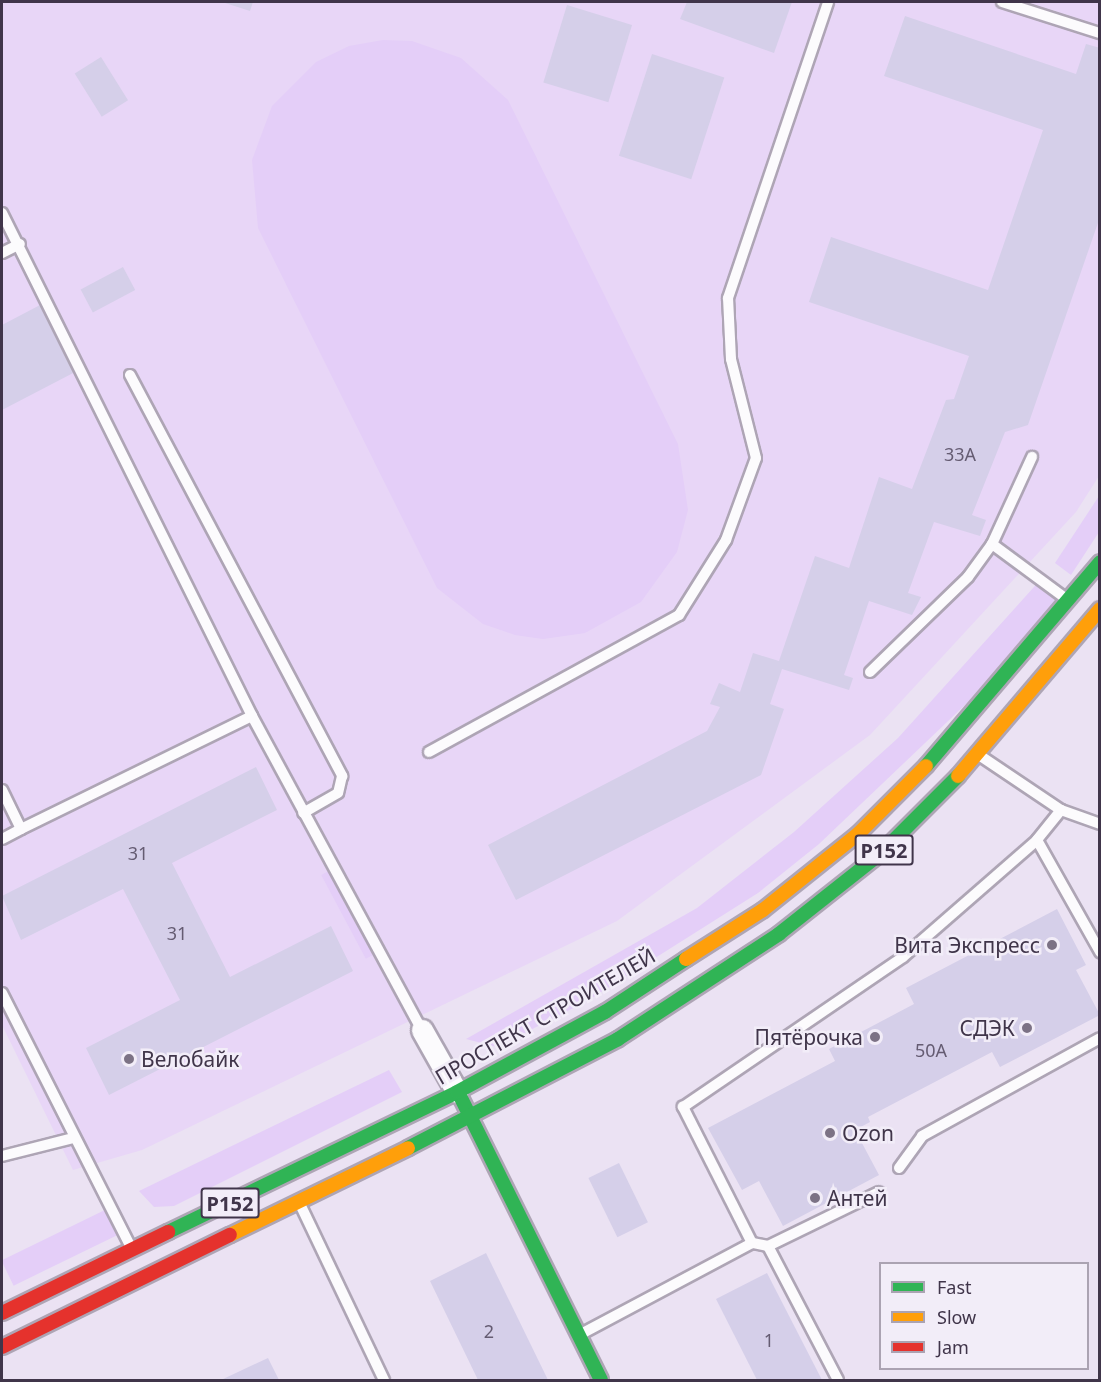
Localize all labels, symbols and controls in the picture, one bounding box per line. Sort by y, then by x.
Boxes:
house number: 33А [944,443,976,465]
road number: Р152 [854,833,914,867]
house number: 31 [128,842,148,864]
house number: 31 [167,922,187,944]
place label: Вита Экспресс [894,932,1040,958]
marker: Вита Экспресс [1045,938,1059,952]
street label: ПРОСПЕКТ СТРОИТЕЛЕЙ [430,943,660,1089]
place label: СДЭК [960,1015,1015,1041]
marker: СДЭК [1020,1021,1034,1035]
place label: Пятёрочка [755,1024,863,1050]
marker: Пятёрочка [868,1030,882,1044]
house number: 50А [915,1039,947,1061]
place label: Велобайк [141,1046,239,1072]
marker: Велобайк [122,1052,136,1066]
place label: Ozon [842,1120,894,1146]
marker: Ozon [823,1126,837,1140]
place label: Антей [827,1185,887,1211]
road number: Р152 [200,1186,260,1220]
marker: Антей [808,1191,822,1205]
legend [879,1262,1089,1370]
text: Fast [937,1275,972,1299]
text: Slow [937,1305,976,1329]
house number: 2 [484,1320,494,1342]
house number: 1 [764,1329,774,1351]
text: Jam [937,1335,969,1359]

